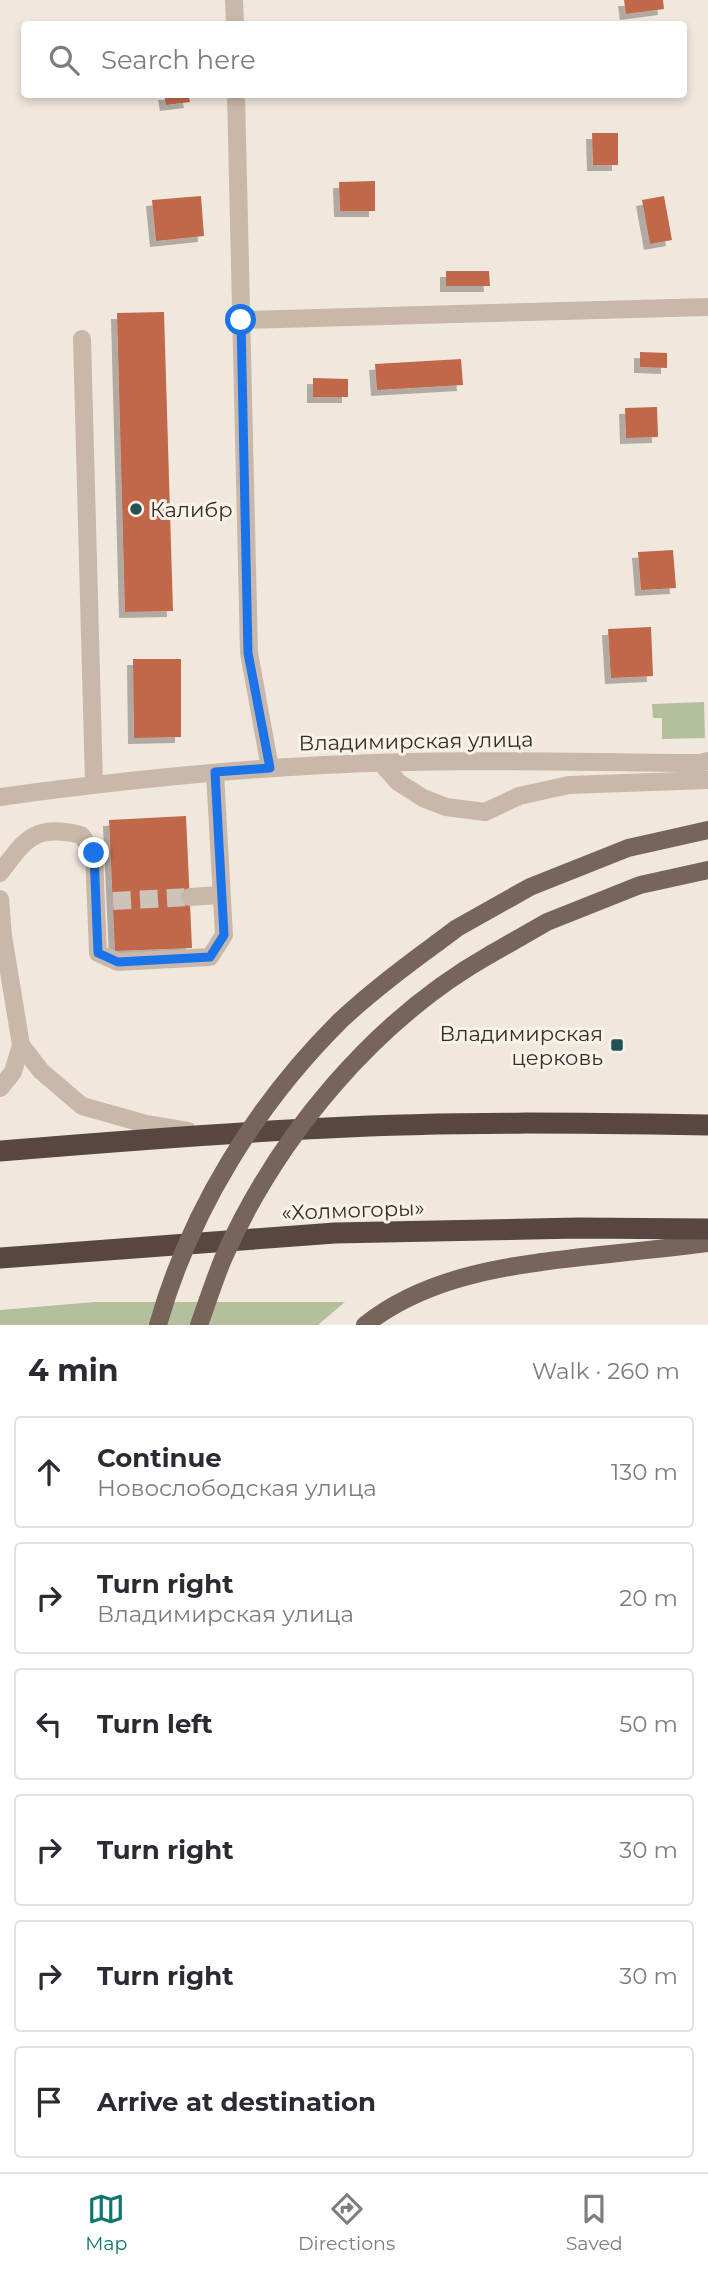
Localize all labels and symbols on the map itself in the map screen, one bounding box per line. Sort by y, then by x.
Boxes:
route start [225,304,256,335]
place label: Калибр [150,497,233,522]
marker: Калибр [128,501,144,517]
street label: Владимирская улица [298,726,534,756]
route end [78,837,109,868]
place label: Владимирская церковь [439,1021,603,1070]
marker: Владимирская церковь [609,1037,625,1053]
street label: «Холмогоры» [281,1195,425,1225]

